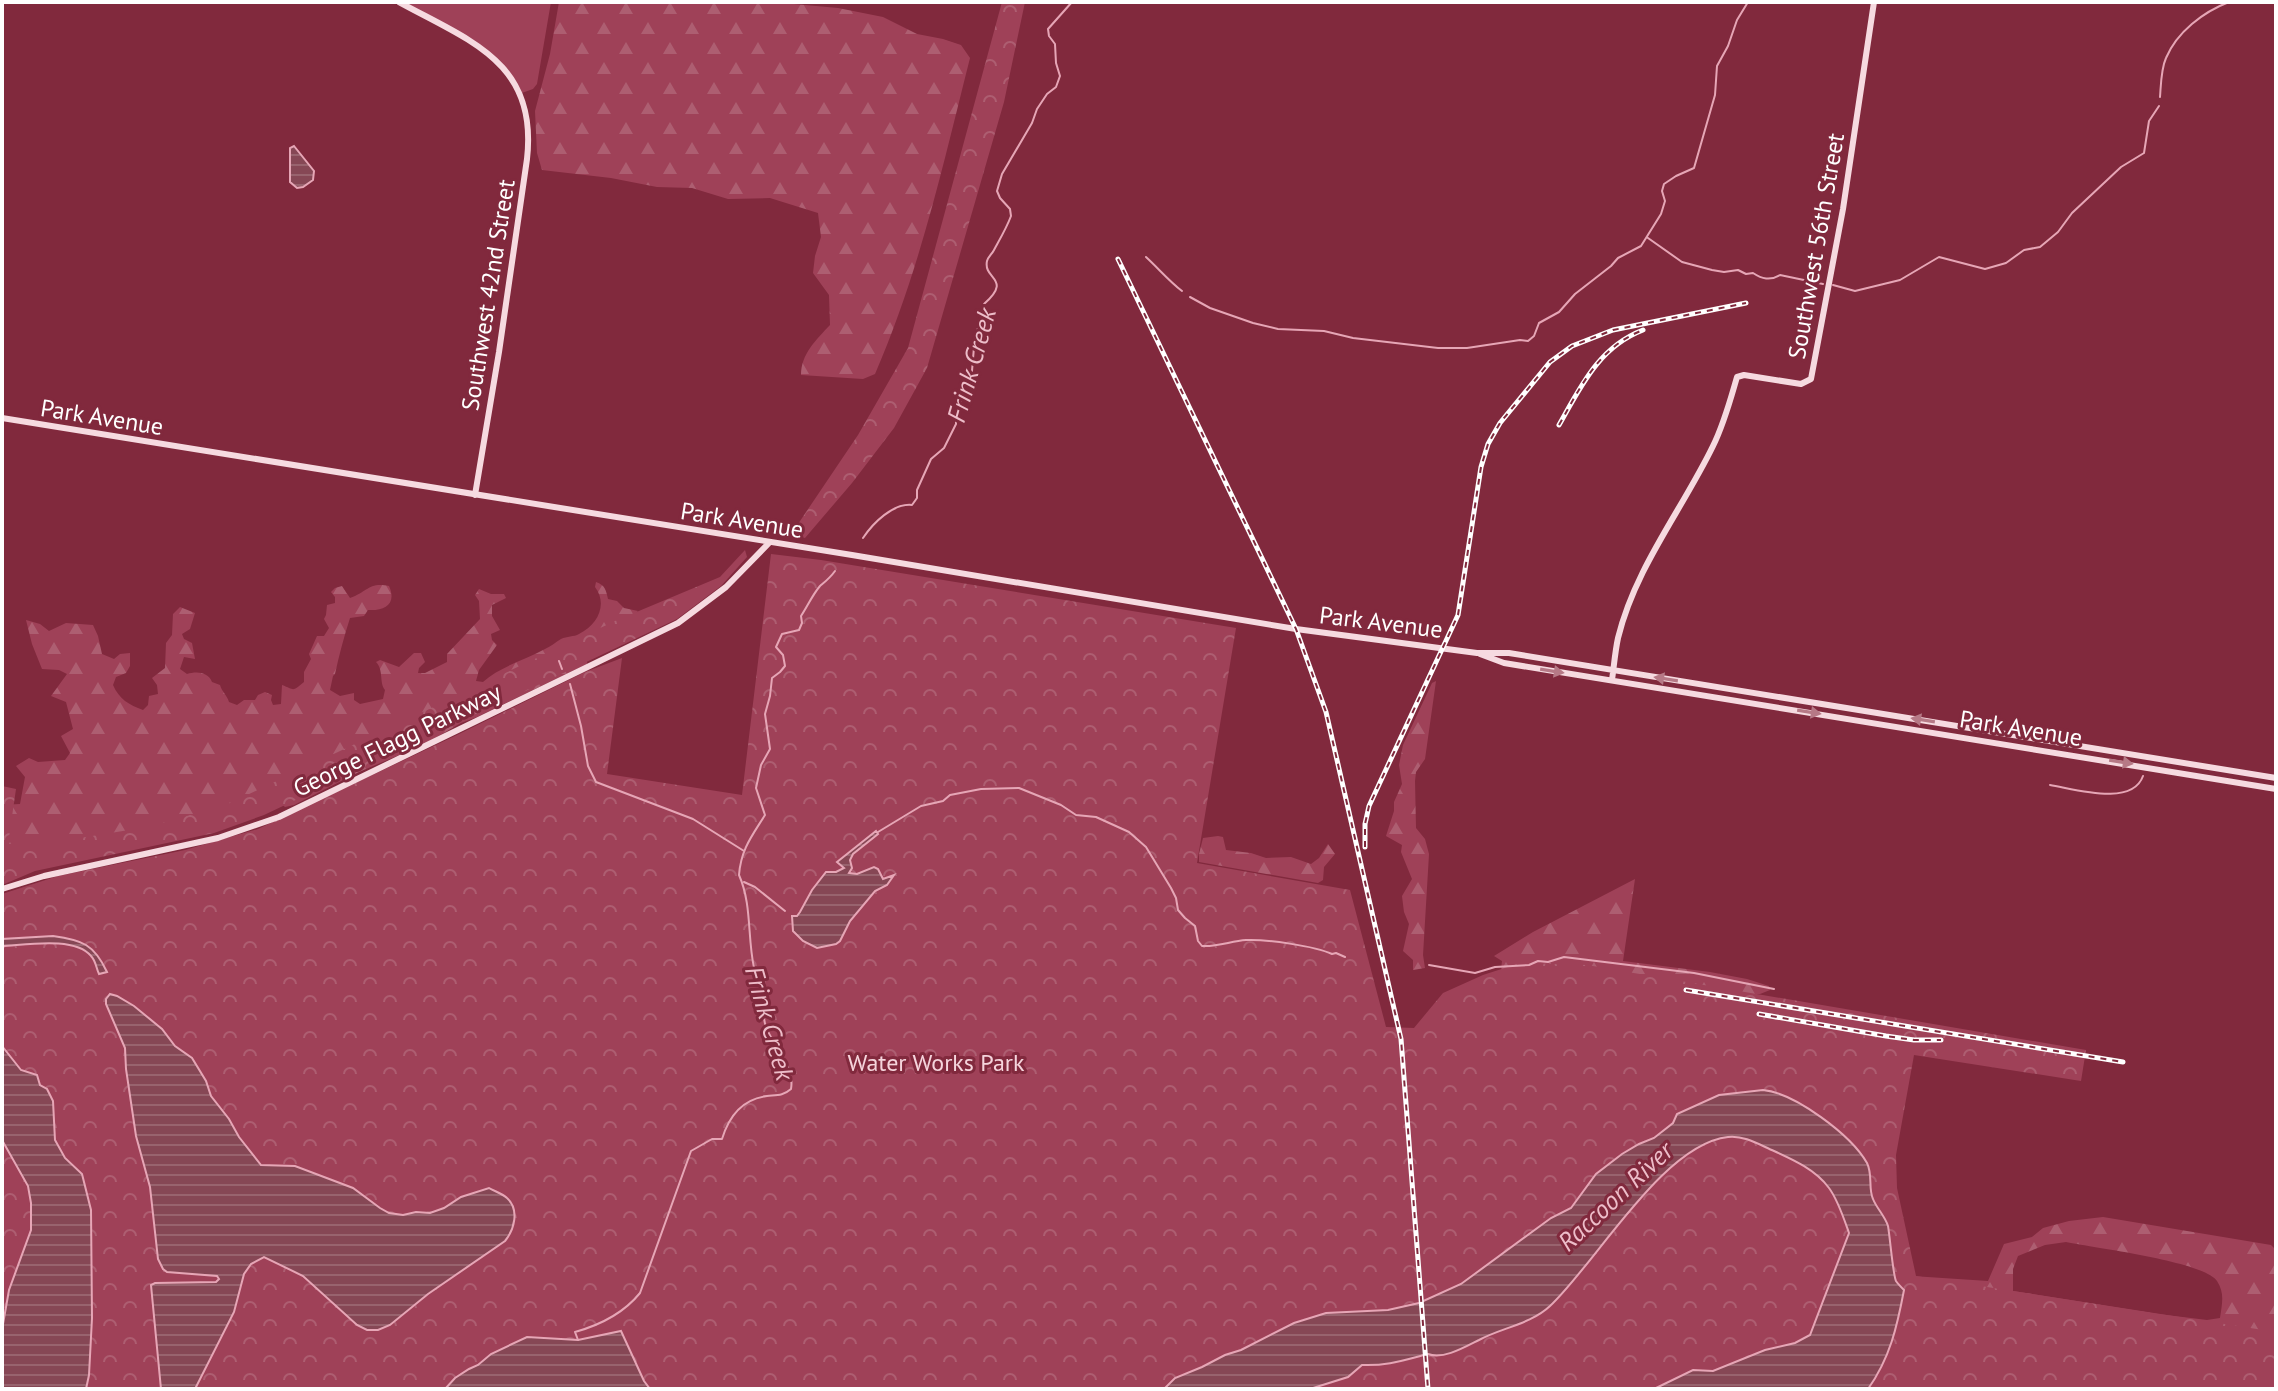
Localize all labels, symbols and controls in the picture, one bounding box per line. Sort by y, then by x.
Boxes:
street label: Southwest 56th Street [1781,130,1851,362]
street label: Southwest 42nd Street [454,177,522,413]
water label: Frink Creek [939,303,1003,426]
street label: Park Avenue [38,392,166,442]
street label: Park Avenue [678,495,806,545]
street label: Park Avenue [1318,599,1444,645]
one-way arrow [1540,665,1565,678]
one-way arrow [1653,672,1678,684]
street label: George Flagg Parkway [288,676,506,804]
street label: Park Avenue [1957,703,2085,753]
one-way arrow [1797,706,1822,718]
one-way arrow [1910,713,1935,726]
one-way arrow [2109,757,2134,769]
water label: Frink Creek [738,962,802,1085]
park label: Water Works Park [848,1047,1025,1078]
water label: Raccoon River [1550,1133,1681,1258]

